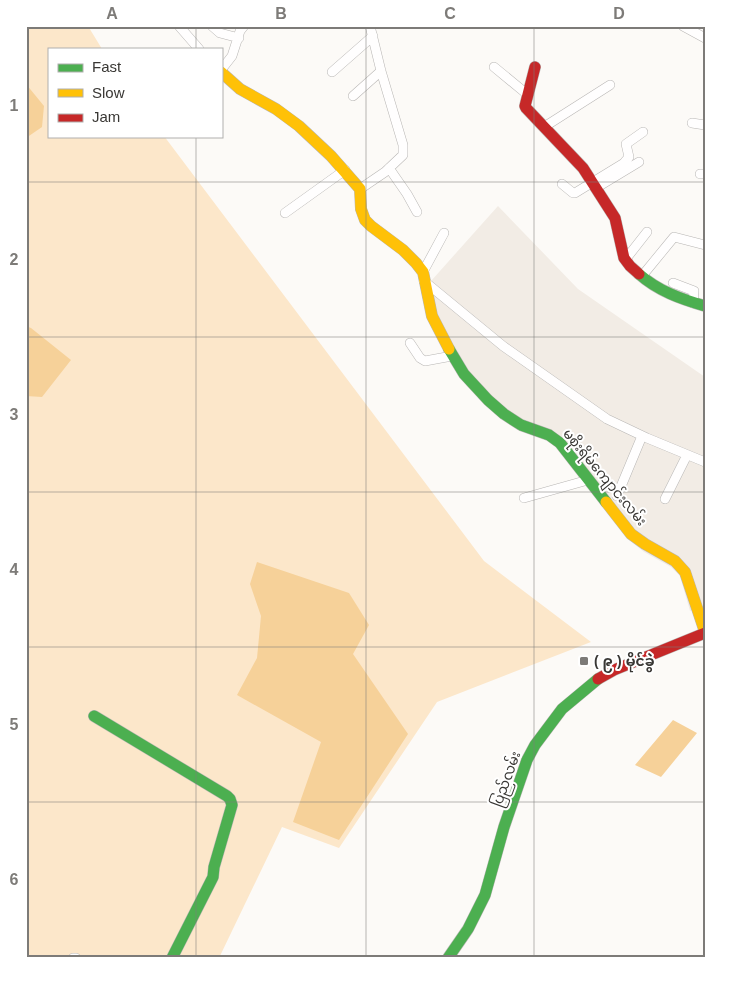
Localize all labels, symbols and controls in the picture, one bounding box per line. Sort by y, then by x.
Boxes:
text: A [106,5,118,22]
text: B [275,5,287,22]
text: C [444,5,456,22]
text: D [613,5,625,22]
legend [48,48,222,138]
text: Fast [92,58,122,75]
text: Slow [92,84,125,101]
text: 1 [10,97,19,114]
text: Jam [92,108,120,125]
text: 2 [10,251,19,268]
text: 3 [10,406,19,423]
street label: မစိုးရိမ်ကျောင်းလမ်း [557,424,652,531]
text: 4 [10,561,19,578]
place label: ( ၉ ) မိုင်ခွဲ [594,651,655,673]
marker: ( ၉ ) မိုင်ခွဲ [578,655,590,667]
text: 5 [10,716,19,733]
street label: ပြည်လမ်း [487,748,527,810]
text: 6 [10,871,19,888]

